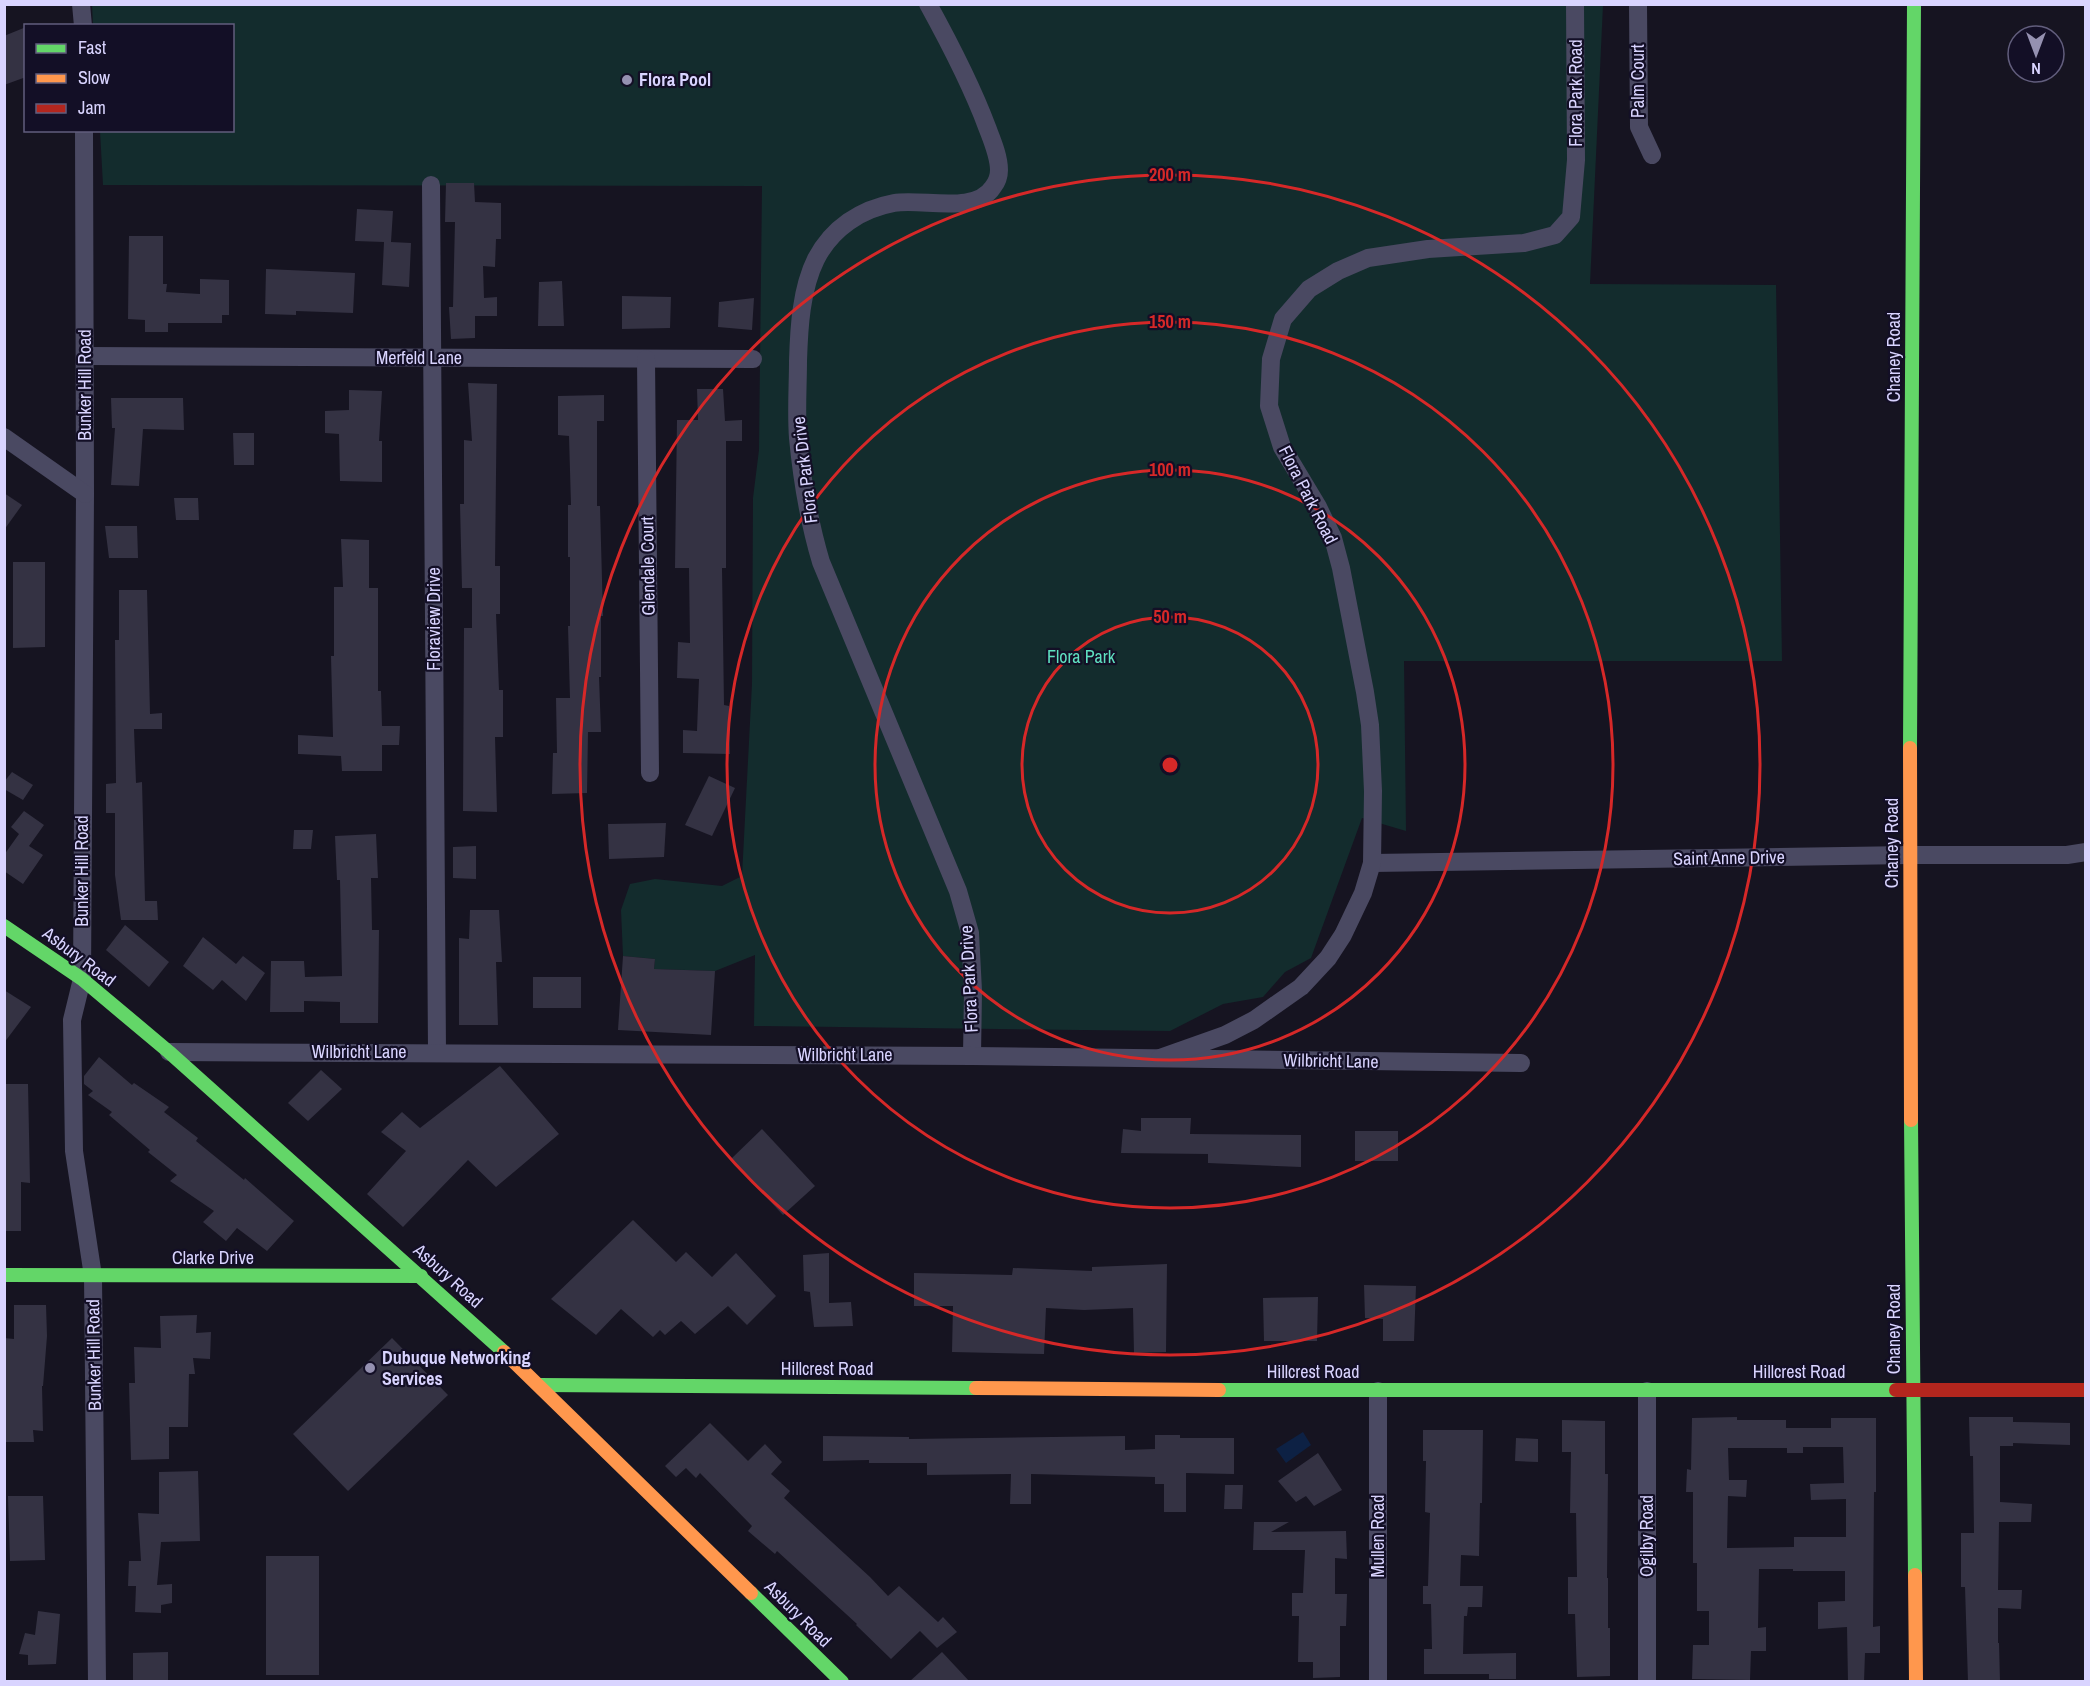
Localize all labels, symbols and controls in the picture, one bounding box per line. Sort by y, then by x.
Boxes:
legend [24,24,234,132]
north arrow [2006,24,2066,84]
text: Fast [78,35,106,60]
street label: Flora Park Road [1563,39,1588,147]
street label: Palm Court [1625,44,1650,118]
text: N [2031,58,2041,80]
text: Slow [78,65,110,90]
place label: Flora Pool [639,67,711,92]
marker: Flora Pool [620,73,634,87]
text: Jam [78,95,106,120]
text: 200 m [1149,162,1191,187]
text: 150 m [1149,309,1191,334]
street label: Chaney Road [1881,312,1906,402]
street label: Bunker Hill Road [72,329,97,441]
street label: Merfeld Lane [376,345,462,370]
street label: Flora Park Drive [786,415,823,525]
street label: Flora Park Road [1273,441,1344,548]
text: 100 m [1149,457,1191,482]
street label: Glendale Court [634,516,661,616]
street label: Floraview Drive [421,567,446,671]
text: 50 m [1153,604,1187,629]
park label: Flora Park [1047,644,1116,669]
centre of rings [1160,755,1180,775]
street label: Chaney Road [1879,798,1904,888]
street label: Bunker Hill Road [69,815,94,927]
street label: Saint Anne Drive [1673,844,1785,871]
street label: Asbury Road [37,920,121,992]
street label: Flora Park Drive [953,925,984,1033]
street label: Wilbricht Lane [311,1039,407,1064]
street label: Wilbricht Lane [797,1042,893,1067]
street label: Wilbricht Lane [1283,1047,1379,1074]
street label: Asbury Road [408,1237,488,1313]
street label: Clarke Drive [172,1245,254,1270]
street label: Chaney Road [1881,1284,1906,1374]
street label: Bunker Hill Road [80,1299,107,1411]
place label: Dubuque Networking Services [382,1345,530,1391]
street label: Hillcrest Road [781,1356,873,1381]
street label: Hillcrest Road [1267,1359,1359,1384]
street label: Hillcrest Road [1753,1359,1845,1384]
marker: Dubuque Networking Services [363,1361,377,1375]
street label: Mullen Road [1365,1495,1390,1577]
street label: Ogilby Road [1634,1495,1659,1577]
street label: Asbury Road [759,1574,837,1653]

